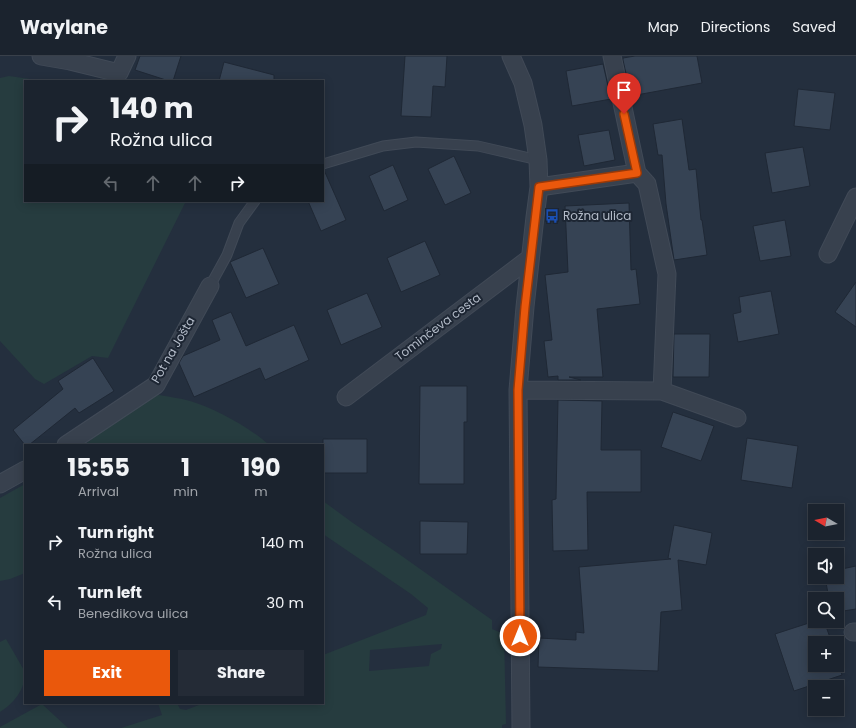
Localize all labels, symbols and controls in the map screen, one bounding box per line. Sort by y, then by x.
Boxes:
text: Waylane [20,14,108,41]
text: Map [648,17,679,37]
text: Directions [701,17,770,37]
text: Saved [792,17,836,37]
pin [607,73,641,114]
icon: arrive [613,79,635,101]
text: 140 m [110,89,193,128]
icon: right [44,96,96,148]
text: Rožna ulica [110,127,213,152]
icon: left [100,172,122,194]
icon: ahead [142,172,164,194]
icon: ahead [184,172,206,194]
icon: right [226,172,248,194]
place label: Rožna ulica [563,207,631,224]
bus stop icon: Rožna ulica [544,208,560,224]
street label: Tominčeva cesta [391,289,484,365]
street label: Pot na Jošta [147,313,198,386]
text: 15:55 [67,451,130,484]
text: 1 [181,451,190,484]
text: 190 [241,451,281,484]
text: Arrival [78,482,119,501]
text: min [173,482,198,501]
text: m [254,482,268,501]
north arrow [808,504,844,540]
map controls [808,504,844,716]
text: Turn right [78,522,154,543]
icon: right [44,531,66,553]
text: 140 m [261,532,304,553]
text: Rožna ulica [78,544,152,563]
button: sound [808,548,844,584]
text: Turn left [78,582,142,603]
icon: left [44,591,66,613]
text: 30 m [266,592,304,613]
button: search [808,592,844,628]
text: Benedikova ulica [78,604,188,623]
position arrow [499,615,541,657]
button: + [808,636,844,672]
button: Exit [44,650,170,696]
button: Share [178,650,304,696]
button: − [808,680,844,716]

